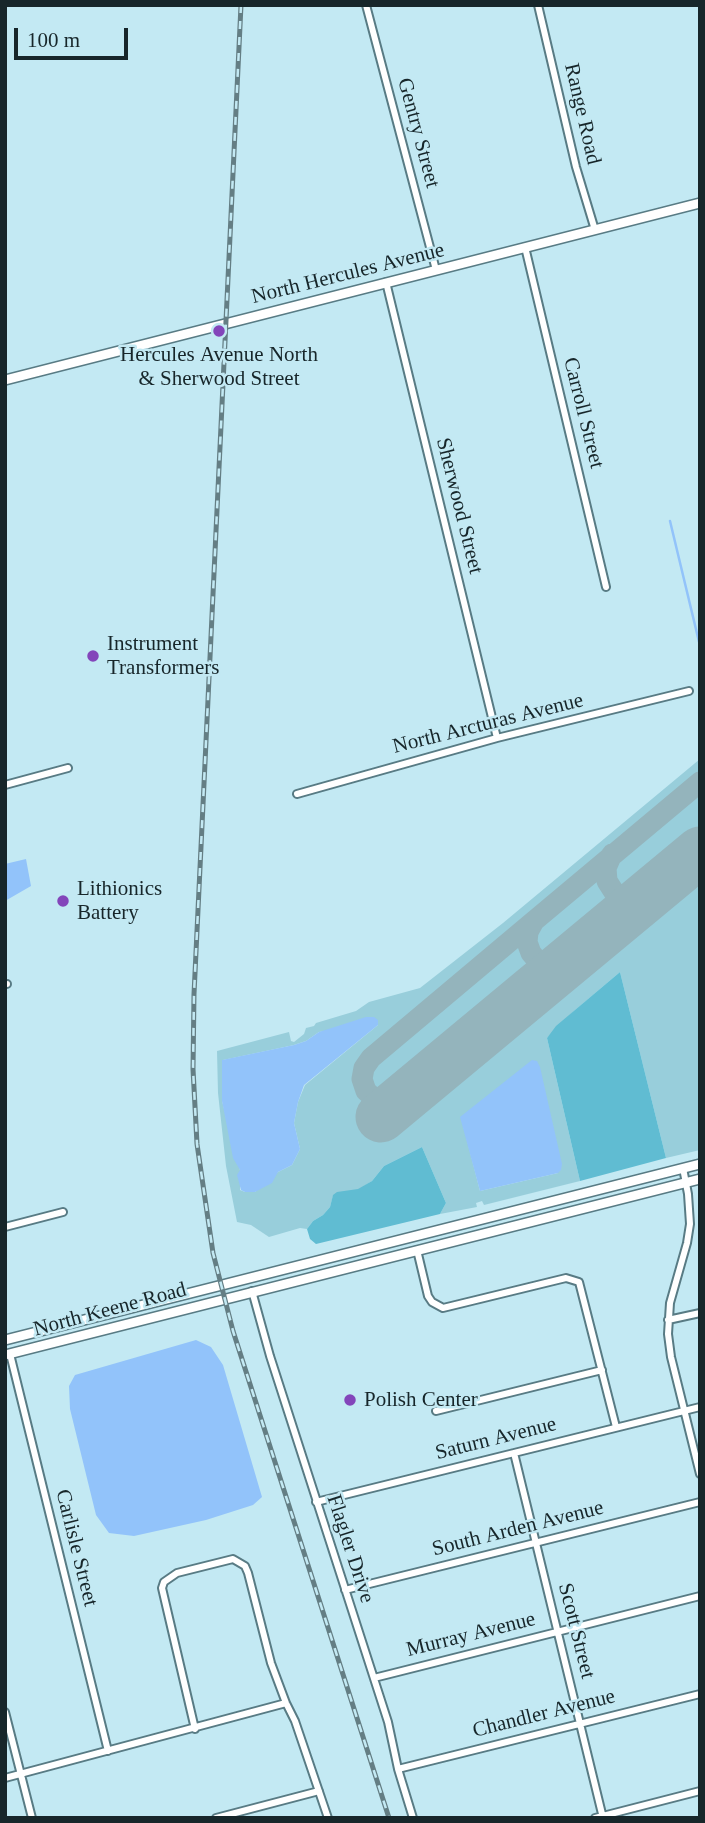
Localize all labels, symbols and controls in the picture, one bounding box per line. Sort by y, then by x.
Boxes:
scale bar [18,14,131,58]
text: 100 m [27,28,80,52]
street label: Range Road [558,61,606,167]
street label: Gentry Street [391,75,445,191]
street label: North Hercules Avenue [249,238,447,310]
marker: Hercules Avenue North & Sherwood Street [211,323,227,339]
place label: Hercules Avenue North & Sherwood Street [120,342,318,392]
street label: Carroll Street [557,355,609,471]
street label: Sherwood Street [430,435,488,577]
place label: Instrument Transformers [107,631,219,681]
marker: Instrument Transformers [85,648,101,664]
street label: North Arcturas Avenue [390,688,586,760]
place label: Lithionics Battery [77,876,162,926]
marker: Lithionics Battery [55,893,71,909]
street label: North Keene Road [31,1277,189,1343]
place label: Polish Center [364,1387,478,1413]
marker: Polish Center [342,1392,358,1408]
street label: Saturn Avenue [433,1412,559,1466]
street label: Carlisle Street [49,1487,103,1609]
street label: Flagler Drive [321,1492,379,1606]
street label: South Arden Avenue [430,1496,606,1562]
street label: Scott Street [552,1581,600,1681]
street label: Murray Avenue [404,1607,538,1663]
street label: Chandler Avenue [470,1684,618,1744]

